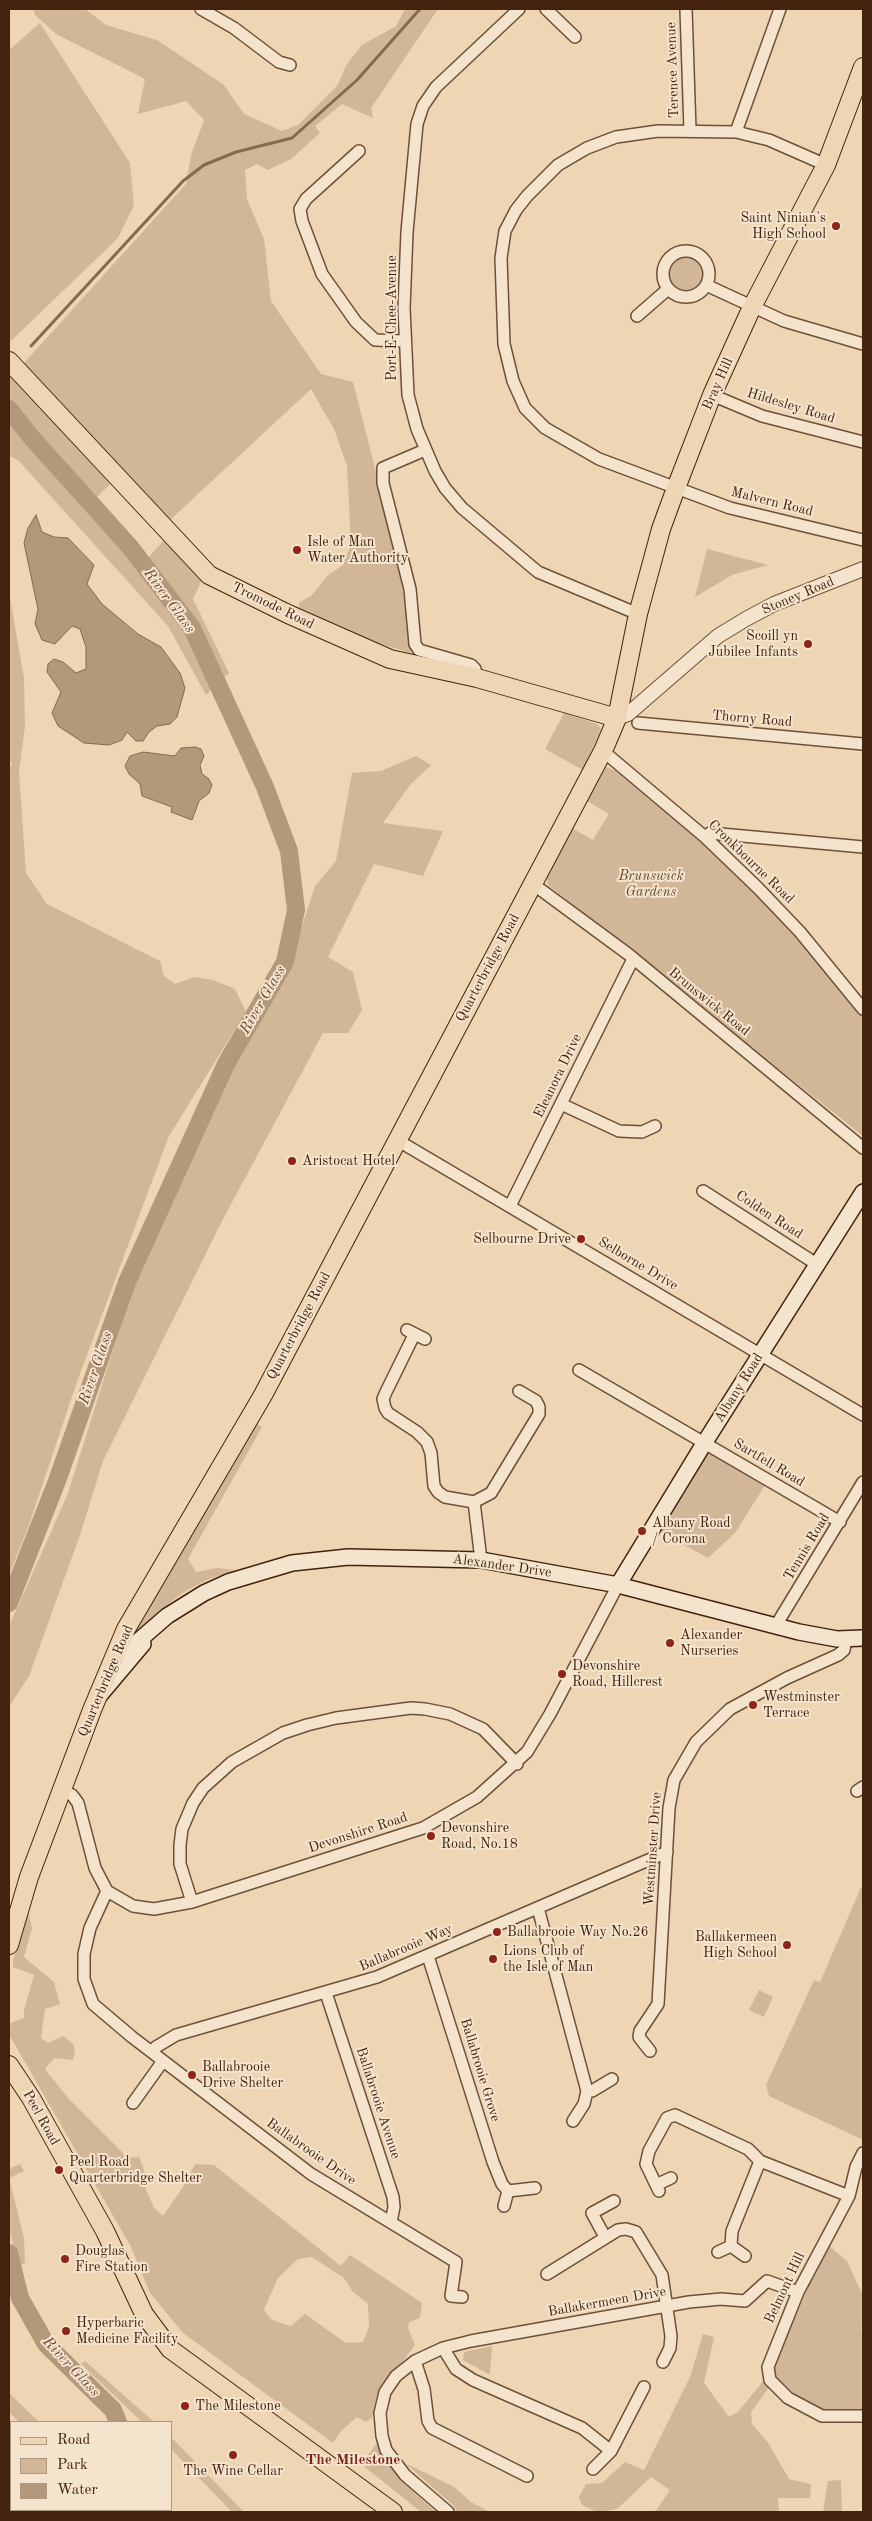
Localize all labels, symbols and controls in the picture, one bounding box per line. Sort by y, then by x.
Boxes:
street label: Terence Avenue [663,22,683,118]
place label: Saint Ninian's High School [740,210,826,242]
marker: Saint Ninian's High School [830,220,842,232]
street label: Port-E-Chee-Avenue [384,255,400,381]
street label: Bray Hill [699,355,737,413]
street label: Hildesley Road [745,385,837,427]
street label: Malvern Road [729,484,815,520]
place label: Isle of Man Water Authority [307,534,408,566]
marker: Isle of Man Water Authority [291,544,303,556]
water label: River Glass [139,565,199,637]
street label: Stoney Road [759,573,837,619]
street label: Tromode Road [229,579,317,633]
place label: Scoill yn Jubilee Infants [708,628,798,660]
marker: Scoill yn Jubilee Infants [802,638,814,650]
street label: Thorny Road [711,707,793,731]
street label: Cronkbourne Road [704,817,798,907]
park label: Brunswick Gardens [618,868,684,900]
street label: Quarterbridge Road [452,911,524,1025]
water label: River Glass [236,963,290,1037]
street label: Brunswick Road [665,964,753,1040]
street label: Eleanora Drive [530,1031,586,1121]
place label: Aristocat Hotel [302,1153,395,1169]
marker: Aristocat Hotel [286,1155,298,1167]
street label: Colden Road [732,1187,806,1243]
place label: Selbourne Drive [473,1231,571,1247]
marker: Selbourne Drive [575,1233,587,1245]
street label: Selborne Drive [595,1234,681,1294]
street label: Quarterbridge Road [263,1269,335,1383]
water label: River Glass [75,1329,117,1407]
street label: Albany Road [711,1350,767,1426]
street label: Sartfell Road [730,1435,808,1491]
street label: Tennis Road [780,1510,834,1584]
place label: Albany Road / Corona [652,1515,731,1548]
marker: Albany Road / Corona [636,1525,648,1537]
street label: Alexander Drive [451,1551,553,1581]
street label: Quarterbridge Road [75,1622,137,1740]
place label: Alexander Nurseries [680,1627,742,1660]
marker: Alexander Nurseries [664,1637,676,1649]
place label: Devonshire Road, Hillcrest [572,1658,663,1690]
marker: Devonshire Road, Hillcrest [556,1668,568,1680]
place label: Westminster Terrace [763,1689,840,1721]
marker: Westminster Terrace [747,1699,759,1711]
street label: Westminster Drive [641,1791,665,1907]
street label: Devonshire Road [306,1809,410,1857]
place label: Devonshire Road, No.18 [441,1820,518,1852]
marker: Devonshire Road, No.18 [425,1830,437,1842]
street label: Ballabrooie Way [357,1921,455,1975]
place label: Ballabrooie Way No.26 [507,1924,649,1940]
marker: Ballabrooie Way No.26 [491,1926,503,1938]
place label: Ballakermeen High School [695,1929,777,1961]
marker: Ballakermeen High School [781,1939,793,1951]
place label: Lions Club of the Isle of Man [503,1943,593,1975]
marker: Lions Club of the Isle of Man [487,1953,499,1965]
street label: Ballabrooie Grove [456,2016,504,2124]
street label: Ballabrooie Avenue [352,2045,404,2161]
place label: Ballabrooie Drive Shelter [202,2059,283,2092]
marker: Ballabrooie Drive Shelter [186,2069,198,2081]
street label: Peel Road [19,2087,63,2149]
street label: Ballabrooie Drive [263,2115,359,2189]
place label: Peel Road Quarterbridge Shelter [69,2154,202,2186]
marker: Peel Road Quarterbridge Shelter [53,2164,65,2176]
place label: Douglas Fire Station [75,2243,148,2276]
street label: Belmont Hill [761,2250,809,2326]
marker: Douglas Fire Station [59,2253,71,2265]
street label: Ballakermeen Drive [547,2283,667,2321]
place label: Hyperbaric Medicine Facility [76,2315,178,2348]
marker: Hyperbaric Medicine Facility [60,2325,72,2337]
water label: River Glass [39,2333,103,2401]
place label: The Milestone [195,2398,281,2414]
marker: The Milestone [179,2400,191,2412]
legend [10,2421,172,2511]
text: Road [57,2433,90,2448]
marker: The Wine Cellar [227,2449,239,2461]
district label: The Milestone [306,2451,400,2469]
text: Park [57,2458,88,2473]
place label: The Wine Cellar [183,2463,283,2479]
text: Water [57,2483,98,2498]

